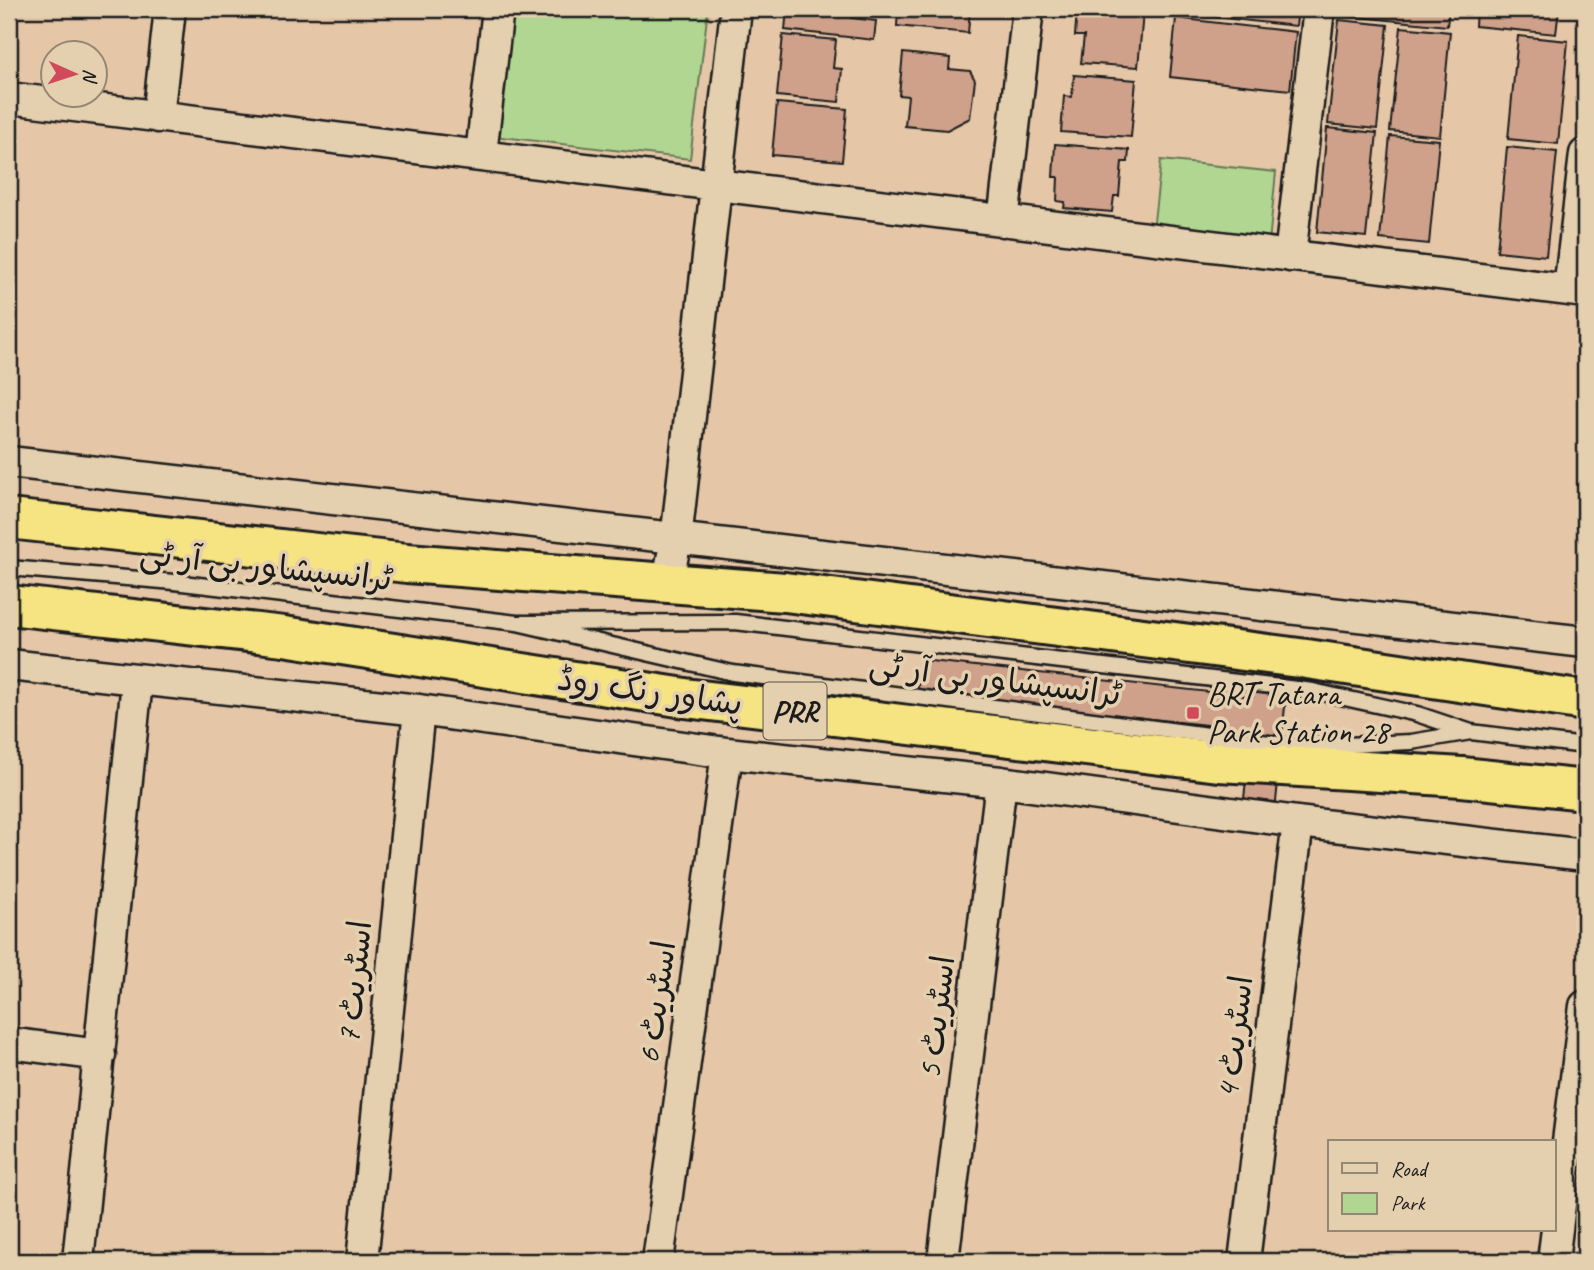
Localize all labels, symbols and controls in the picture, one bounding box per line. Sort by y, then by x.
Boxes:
north arrow [38,38,108,108]
text: N [78,68,102,85]
street label: ٹرانسپشاور بی آر ٹی [138,532,396,600]
street label: ٹرانسپشاور بی آر ٹی [867,643,1125,715]
street label: پشاور رنگ روڈ [555,657,745,725]
place label: BRT Tatara Park Station 28 [1207,673,1392,753]
road number: PRR [764,682,826,740]
marker: BRT Tatara Park Station 28 [1185,705,1201,721]
street label: اسٹریٹ 7 [327,918,381,1046]
street label: اسٹریٹ 6 [627,938,685,1066]
street label: اسٹریٹ 5 [908,953,964,1081]
street label: اسٹریٹ 4 [1206,973,1262,1101]
legend [1328,1140,1556,1232]
text: Road [1391,1156,1430,1182]
text: Park [1391,1190,1426,1216]

